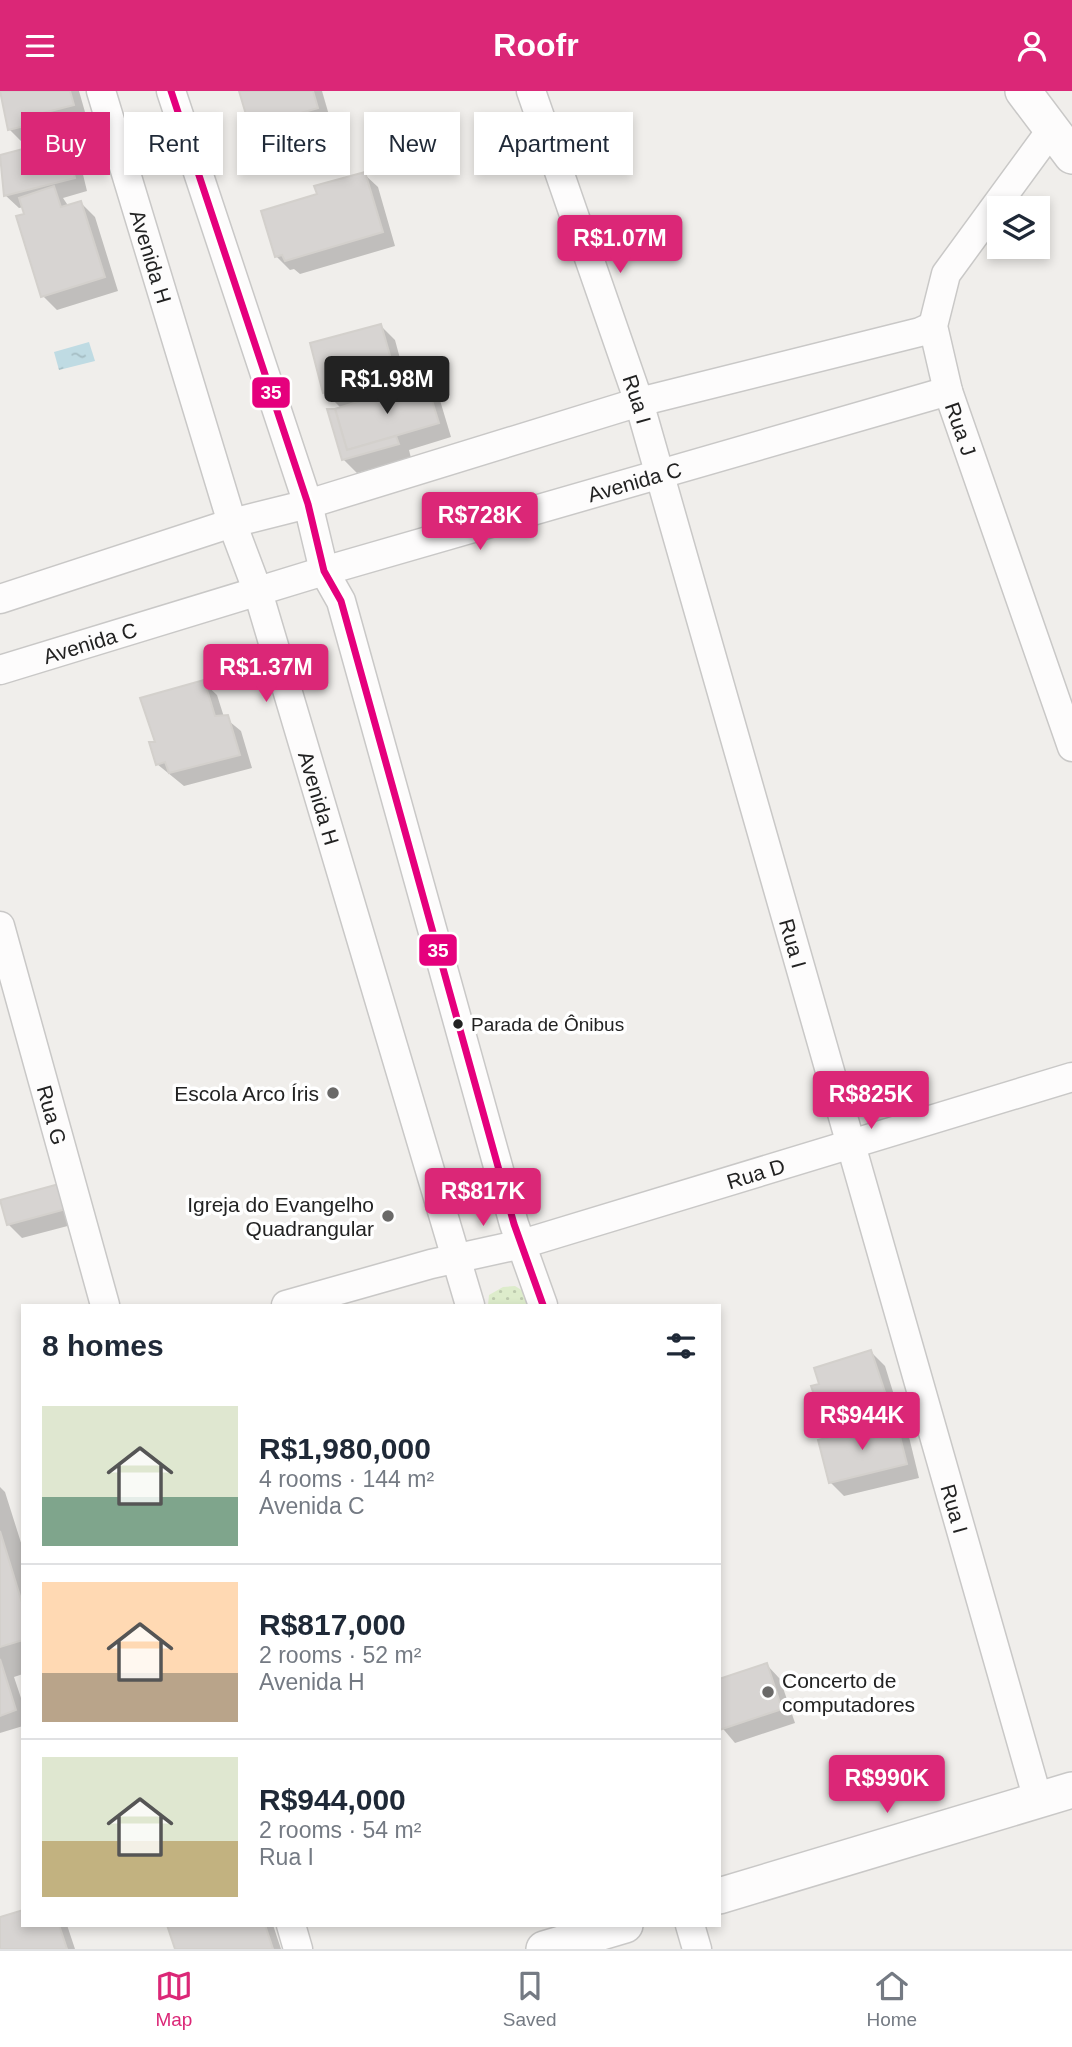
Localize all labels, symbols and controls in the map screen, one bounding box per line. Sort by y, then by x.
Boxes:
icon: menu [21,27,59,65]
text: Roofr [493,27,579,63]
icon: person [1013,27,1051,65]
chip: Buy [21,112,110,175]
chip: Rent [124,112,223,175]
chip: Filters [237,112,350,175]
chip: New [364,112,460,175]
chip: Apartment [474,112,633,175]
map controls [987,196,1050,259]
button: layers [987,196,1050,259]
street label: Avenida H [126,207,176,306]
pin: R$1.07M [555,215,685,275]
text: R$1.07M [573,225,667,251]
pin: R$1.98M [322,357,452,416]
text: R$1.98M [340,366,434,392]
street label: Rua I [619,371,656,426]
line badge: 35 [251,376,291,409]
text: 35 [260,382,282,403]
street label: Rua J [941,399,981,459]
street label: Avenida C [585,457,684,506]
pin: R$728K [423,493,537,552]
text: R$728K [438,502,522,528]
street label: Avenida C [40,617,139,668]
pin: R$1.37M [201,645,331,704]
text: R$1.37M [219,654,313,680]
street label: Avenida H [294,748,344,847]
street label: Rua I [776,916,811,970]
line badge: 35 [418,933,458,967]
text: 35 [427,940,449,961]
place label: Parada de Ônibus [471,1014,624,1035]
marker: Parada de Ônibus [451,1017,465,1031]
pin: R$825K [814,1072,928,1131]
text: R$825K [829,1081,913,1107]
place label: Escola Arco Íris [174,1082,319,1105]
street label: Rua G [33,1083,72,1147]
marker: Escola Arco Íris [325,1085,341,1101]
street label: Rua D [724,1153,787,1193]
pin: R$817K [426,1169,540,1228]
text: R$817K [441,1178,525,1204]
place label: Igreja do Evangelho Quadrangular [187,1193,374,1240]
marker: Igreja do Evangelho Quadrangular [380,1208,396,1224]
icon: filters [662,1327,700,1365]
text: 8 homes [42,1329,164,1362]
pin: R$944K [805,1393,919,1452]
text: R$944K [820,1402,904,1428]
text: R$1,980,000 [259,1432,431,1465]
icon: home [98,1434,182,1518]
text: 4 rooms · 144 m² [259,1466,434,1492]
street label: Rua I [937,1481,973,1536]
text: Avenida C [259,1493,365,1519]
text: R$817,000 [259,1608,406,1641]
icon: home [98,1610,182,1694]
text: 2 rooms · 52 m² [259,1642,421,1668]
text: Avenida H [259,1669,365,1695]
place label: Concerto de computadores [782,1669,915,1716]
marker: Concerto de computadores [760,1684,776,1700]
pin: R$990K [830,1755,944,1815]
text: R$990K [845,1765,929,1791]
text: R$944,000 [259,1783,406,1816]
icon: home [98,1785,182,1869]
text: 2 rooms · 54 m² [259,1817,421,1843]
text: Rua I [259,1844,314,1870]
tab: Map [155,1967,193,2031]
tab: Saved [503,1967,557,2031]
tab: Home [866,1967,917,2031]

